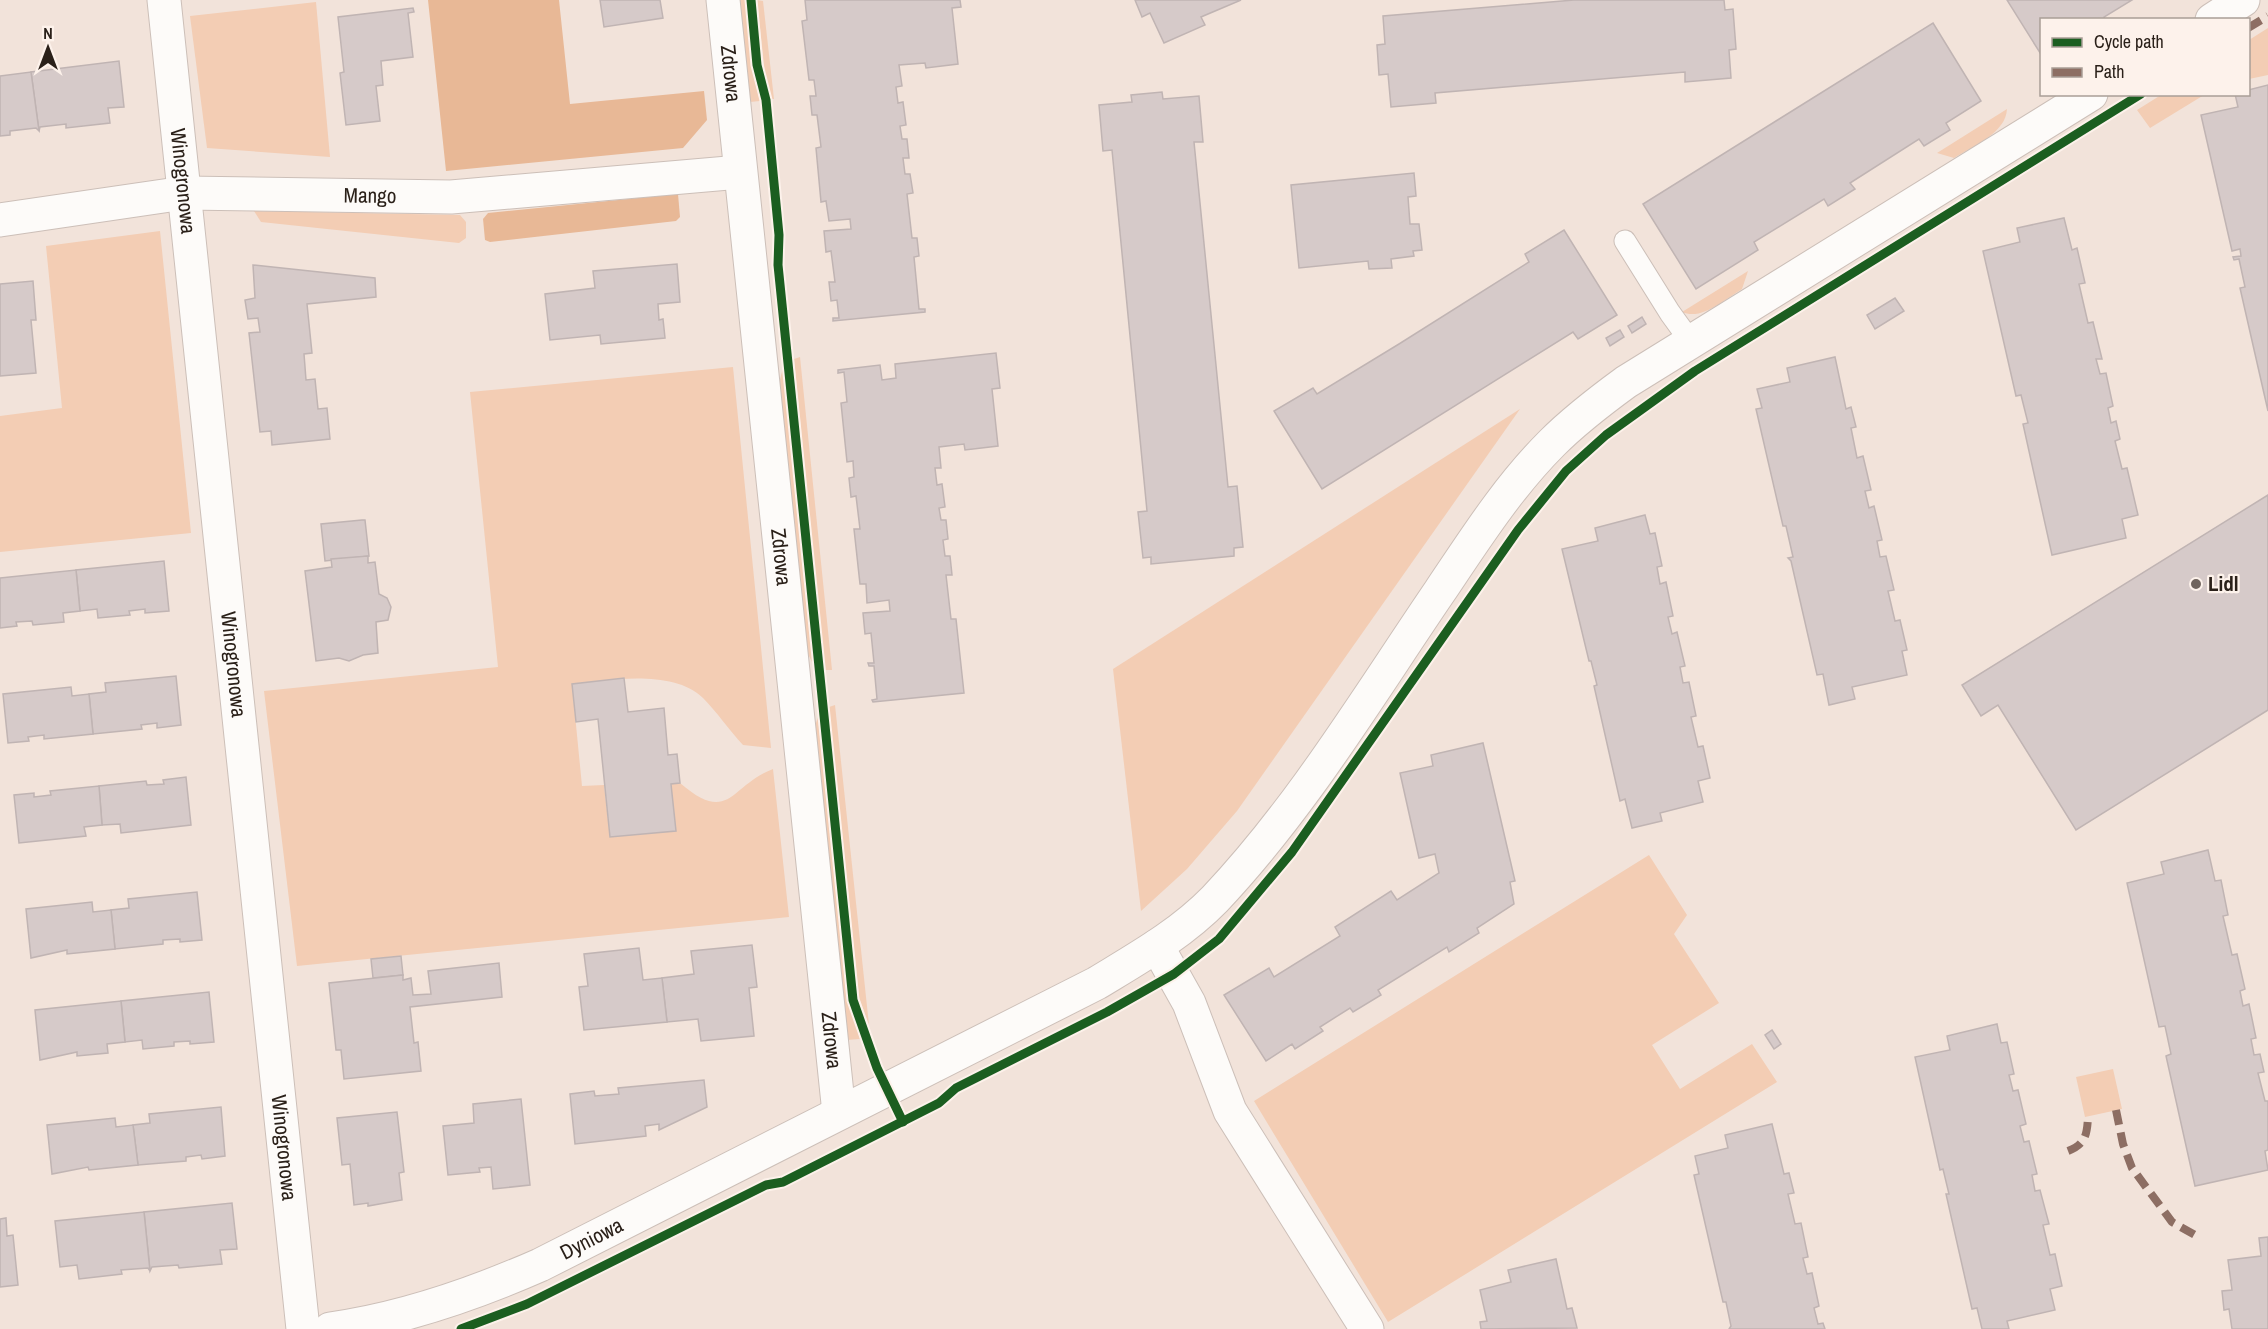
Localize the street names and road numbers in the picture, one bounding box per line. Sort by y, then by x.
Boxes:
street label: Zdrowa [714,43,749,104]
street label: Winogronowa [163,127,203,236]
street label: Mango [343,180,397,210]
street label: Zdrowa [764,527,799,587]
street label: Winogronowa [214,610,254,719]
street label: Zdrowa [815,1010,849,1071]
street label: Winogronowa [265,1093,305,1202]
street label: Dyniowa [555,1210,628,1267]

